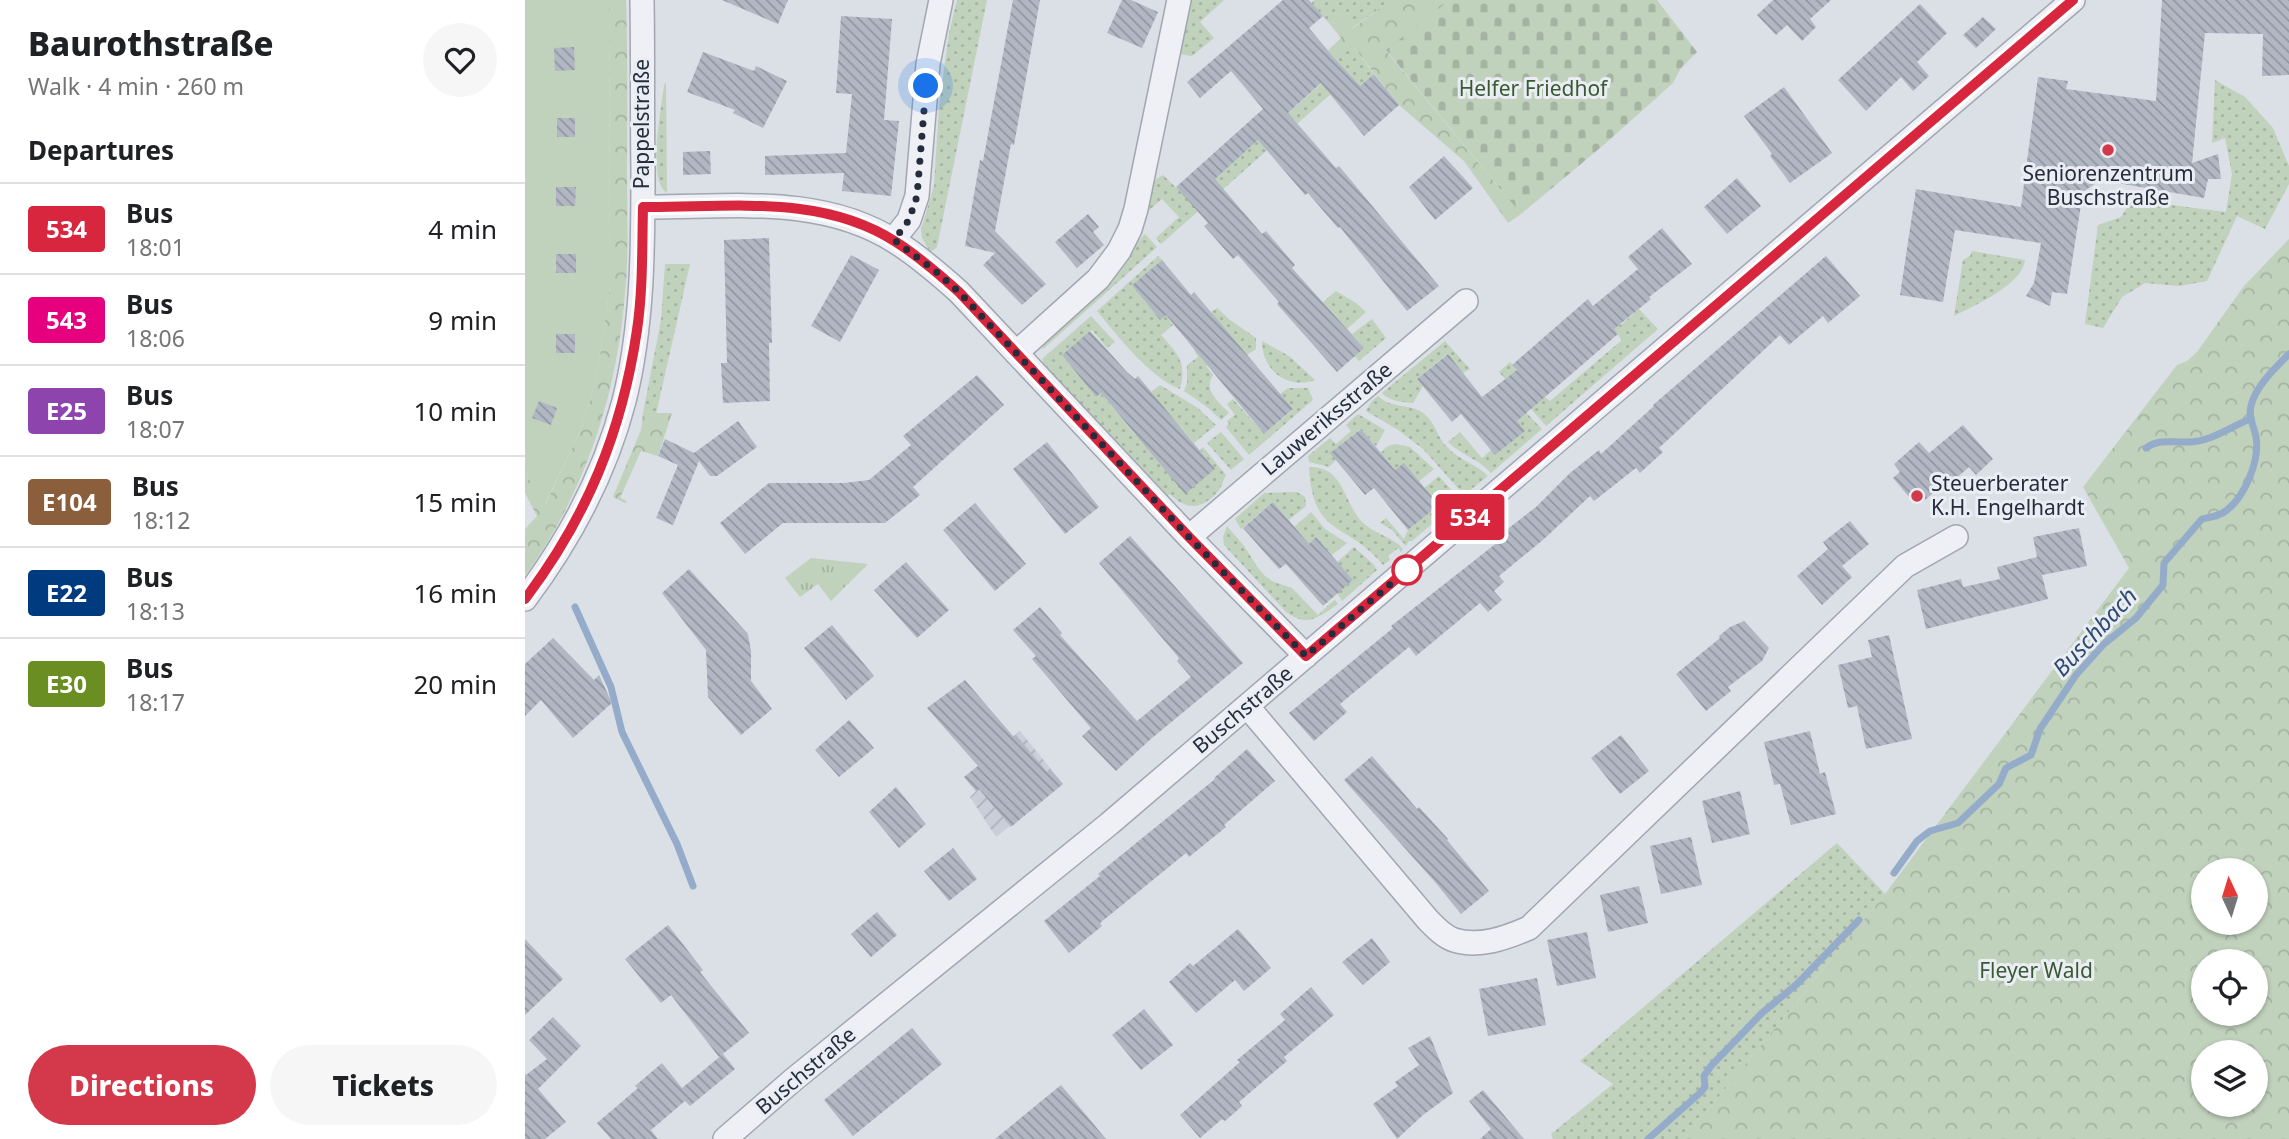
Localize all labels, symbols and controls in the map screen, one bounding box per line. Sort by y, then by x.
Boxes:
text: Baurothstraße [28,21,274,66]
button: heart [423,23,497,97]
street label: Pappelstraße [627,59,655,189]
your location [908,68,943,103]
text: Walk · 4 min · 260 m [28,70,244,102]
park label: Helfer Friedhof [1459,74,1609,102]
text: Departures [28,132,174,168]
marker: Seniorenzentrum Buschstraße [2100,142,2116,158]
place label: Seniorenzentrum Buschstraße [2022,159,2194,211]
text: Bus [126,195,173,231]
text: 4 min [428,211,497,247]
text: 534 [46,212,87,245]
text: 18:01 [126,231,185,263]
text: Bus [126,286,173,322]
text: 9 min [428,302,497,338]
text: 543 [46,303,87,336]
text: 18:06 [126,322,185,354]
street label: Lauweriksstraße [1255,355,1398,481]
text: Bus [126,377,173,413]
text: 10 min [413,393,497,429]
text: E25 [46,394,87,427]
text: 18:07 [126,413,185,445]
text: Bus [132,468,179,504]
place label: Steuerberater K.H. Engelhardt [1931,469,2085,521]
text: 15 min [413,484,497,520]
text: E104 [42,485,97,518]
marker: Steuerberater K.H. Engelhardt [1909,488,1925,504]
line badge: 534 [1430,494,1510,540]
text: 534 [1449,500,1491,533]
text: 18:12 [132,504,190,536]
unlabelled marker [1392,555,1422,585]
text: Bus [126,559,173,595]
text: 16 min [413,575,497,611]
text: E22 [46,576,87,609]
water label: Buschbach [2045,580,2144,683]
text: 18:13 [126,595,185,627]
text: Bus [126,650,173,686]
street label: Buschstraße [1186,659,1298,759]
text: 20 min [413,666,497,702]
text: E30 [46,667,87,700]
text: 18:17 [126,686,185,718]
north arrow [2191,858,2268,934]
map controls [2191,858,2268,1117]
button: locate [2191,949,2268,1026]
park label: Fleyer Wald [1979,956,2093,984]
street label: Buschstraße [749,1020,861,1120]
button: layers [2191,1040,2268,1117]
button: Directions [28,1045,256,1125]
button: Tickets [270,1045,497,1125]

